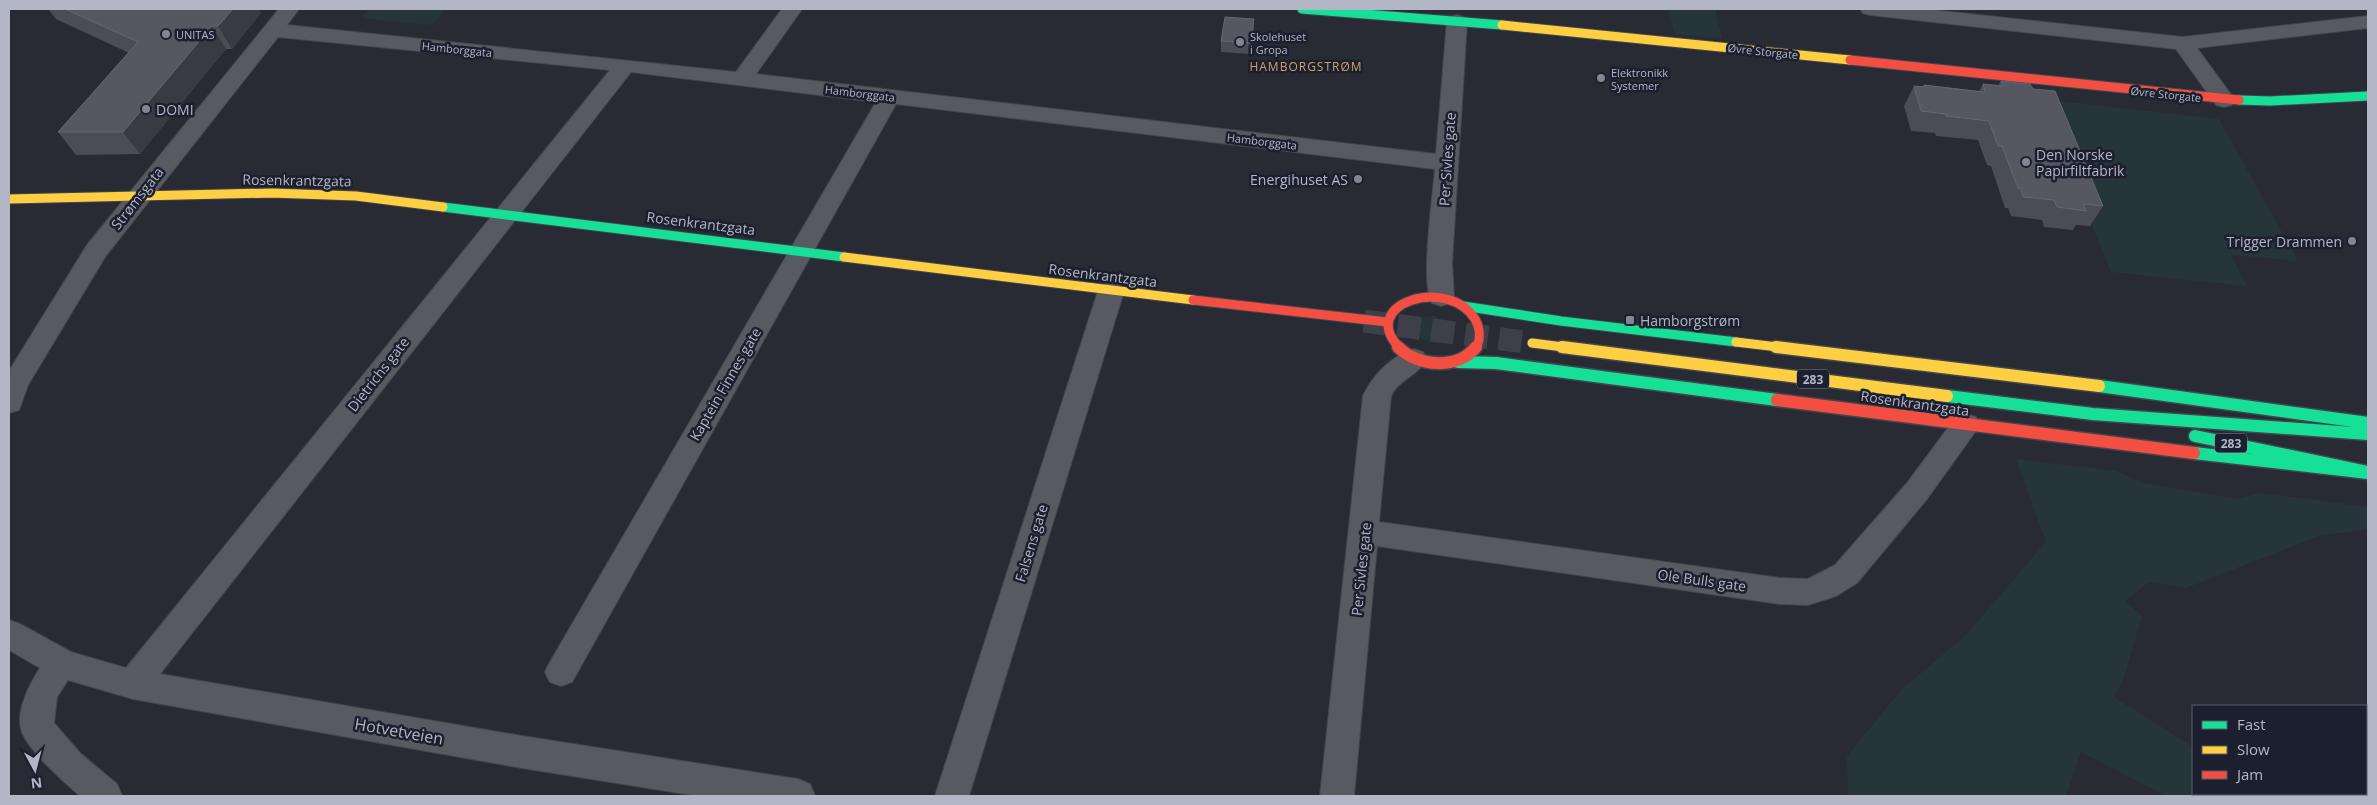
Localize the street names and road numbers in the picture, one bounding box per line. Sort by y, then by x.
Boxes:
street label: Hamborggata [421,38,493,60]
street label: Øvre Storgate [1727,40,1799,62]
street label: Hamborggata [824,81,896,105]
street label: Øvre Storgate [2130,83,2202,105]
street label: Per Sivles gate [1434,111,1460,206]
street label: Hamborggata [1226,129,1298,153]
street label: Strømsgata [107,163,167,233]
street label: Rosenkrantzgata [242,170,352,190]
street label: Rosenkrantzgata [646,207,756,239]
street label: Rosenkrantzgata [1048,259,1158,291]
street label: Kaptein Finnes gate [685,324,765,444]
street label: Dietrichs gate [343,333,413,415]
road number: 283 [1797,369,1829,388]
street label: Rosenkrantzgata [1860,386,1970,420]
road number: 283 [2215,433,2247,452]
street label: Falsens gate [1010,502,1052,584]
street label: Per Sivles gate [1347,521,1375,617]
street label: Ole Bulls gate [1657,564,1748,596]
street label: Hotvetveien [353,712,445,750]

